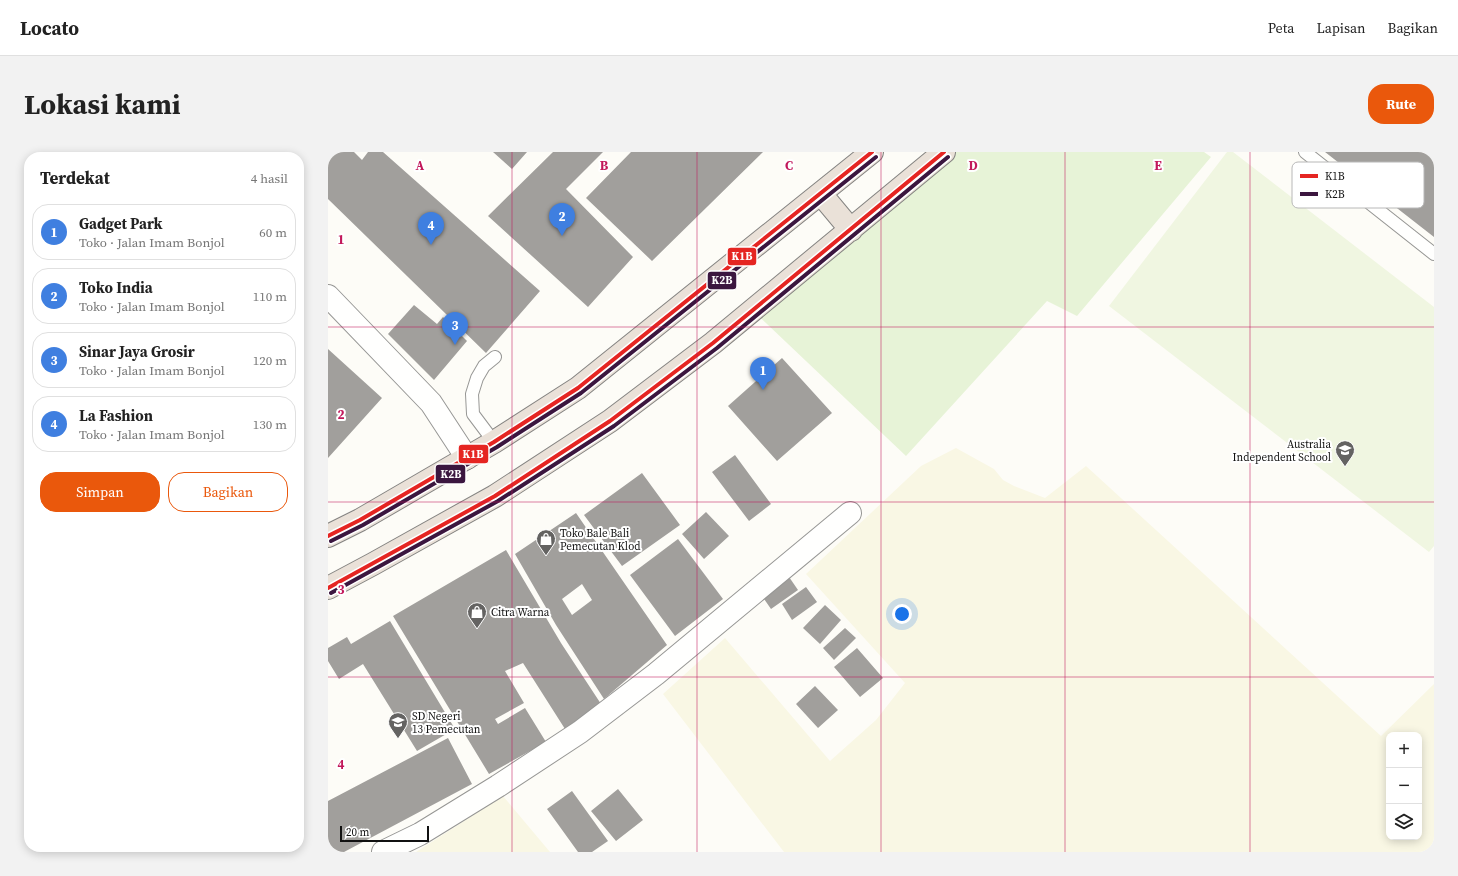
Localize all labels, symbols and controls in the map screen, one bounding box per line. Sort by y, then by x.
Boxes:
text: Locato [20,15,79,41]
text: Peta [1268,18,1294,38]
text: Lapisan [1316,18,1366,38]
text: Bagikan [1388,18,1438,38]
button: Rute [1368,84,1434,124]
text: Lokasi kami [24,85,181,123]
text: A [416,157,425,174]
text: B [600,157,609,174]
text: C [785,157,793,174]
text: D [968,157,978,174]
text: E [1154,157,1162,174]
legend [1292,162,1424,208]
text: Terdekat [40,166,110,190]
text: K1B [1325,169,1345,184]
text: 4 hasil [251,170,288,187]
text: K2B [1325,187,1345,202]
pin: 2 [549,203,575,236]
pin: 4 [418,212,444,245]
text: Gadget Park [79,213,163,234]
text: 1 [50,224,58,241]
text: 60 m [259,224,287,241]
text: 1 [337,231,345,248]
text: Toko · Jalan Imam Bonjol [79,234,225,251]
line badge: K1B [727,247,757,266]
text: K1B [732,249,752,264]
line badge: K2B [707,271,737,290]
text: K2B [712,273,732,288]
text: Toko India [79,277,153,298]
text: 2 [50,288,58,305]
text: 110 m [253,288,287,305]
text: Toko · Jalan Imam Bonjol [79,298,225,315]
pin: 3 [442,312,468,345]
text: Sinar Jaya Grosir [79,341,195,362]
text: 3 [50,352,58,369]
text: 120 m [253,352,287,369]
pin: 1 [750,357,776,390]
text: Toko · Jalan Imam Bonjol [79,362,225,379]
text: La Fashion [79,405,153,426]
text: 2 [337,406,345,423]
text: 4 [50,416,58,433]
text: 130 m [253,416,287,433]
text: Toko · Jalan Imam Bonjol [79,426,225,443]
place label: Australia Independent School [1232,437,1331,465]
school or university icon: Australia Independent School [1334,439,1356,467]
line badge: K1B [458,444,489,464]
text: K1B [463,447,483,462]
line badge: K2B [435,464,466,484]
text: K2B [441,467,461,482]
button: Simpan [40,472,160,512]
button: Bagikan [168,472,288,512]
place label: Toko Bale Bali Pemecutan Klod [560,526,641,554]
shop icon: Toko Bale Bali Pemecutan Klod [535,528,557,556]
text: 3 [337,581,345,598]
shop icon: Citra Warna [466,601,488,629]
your location [892,604,912,624]
place label: Citra Warna [491,605,550,620]
place label: SD Negeri 13 Pemecutan [412,709,481,737]
school or university icon: SD Negeri 13 Pemecutan [387,711,409,739]
map controls [1386,732,1422,840]
button: + [1386,732,1422,768]
text: 4 [337,756,345,773]
button: − [1386,768,1422,804]
button: layers [1386,804,1422,840]
scale bar [340,824,429,843]
text: 20 m [346,825,369,840]

